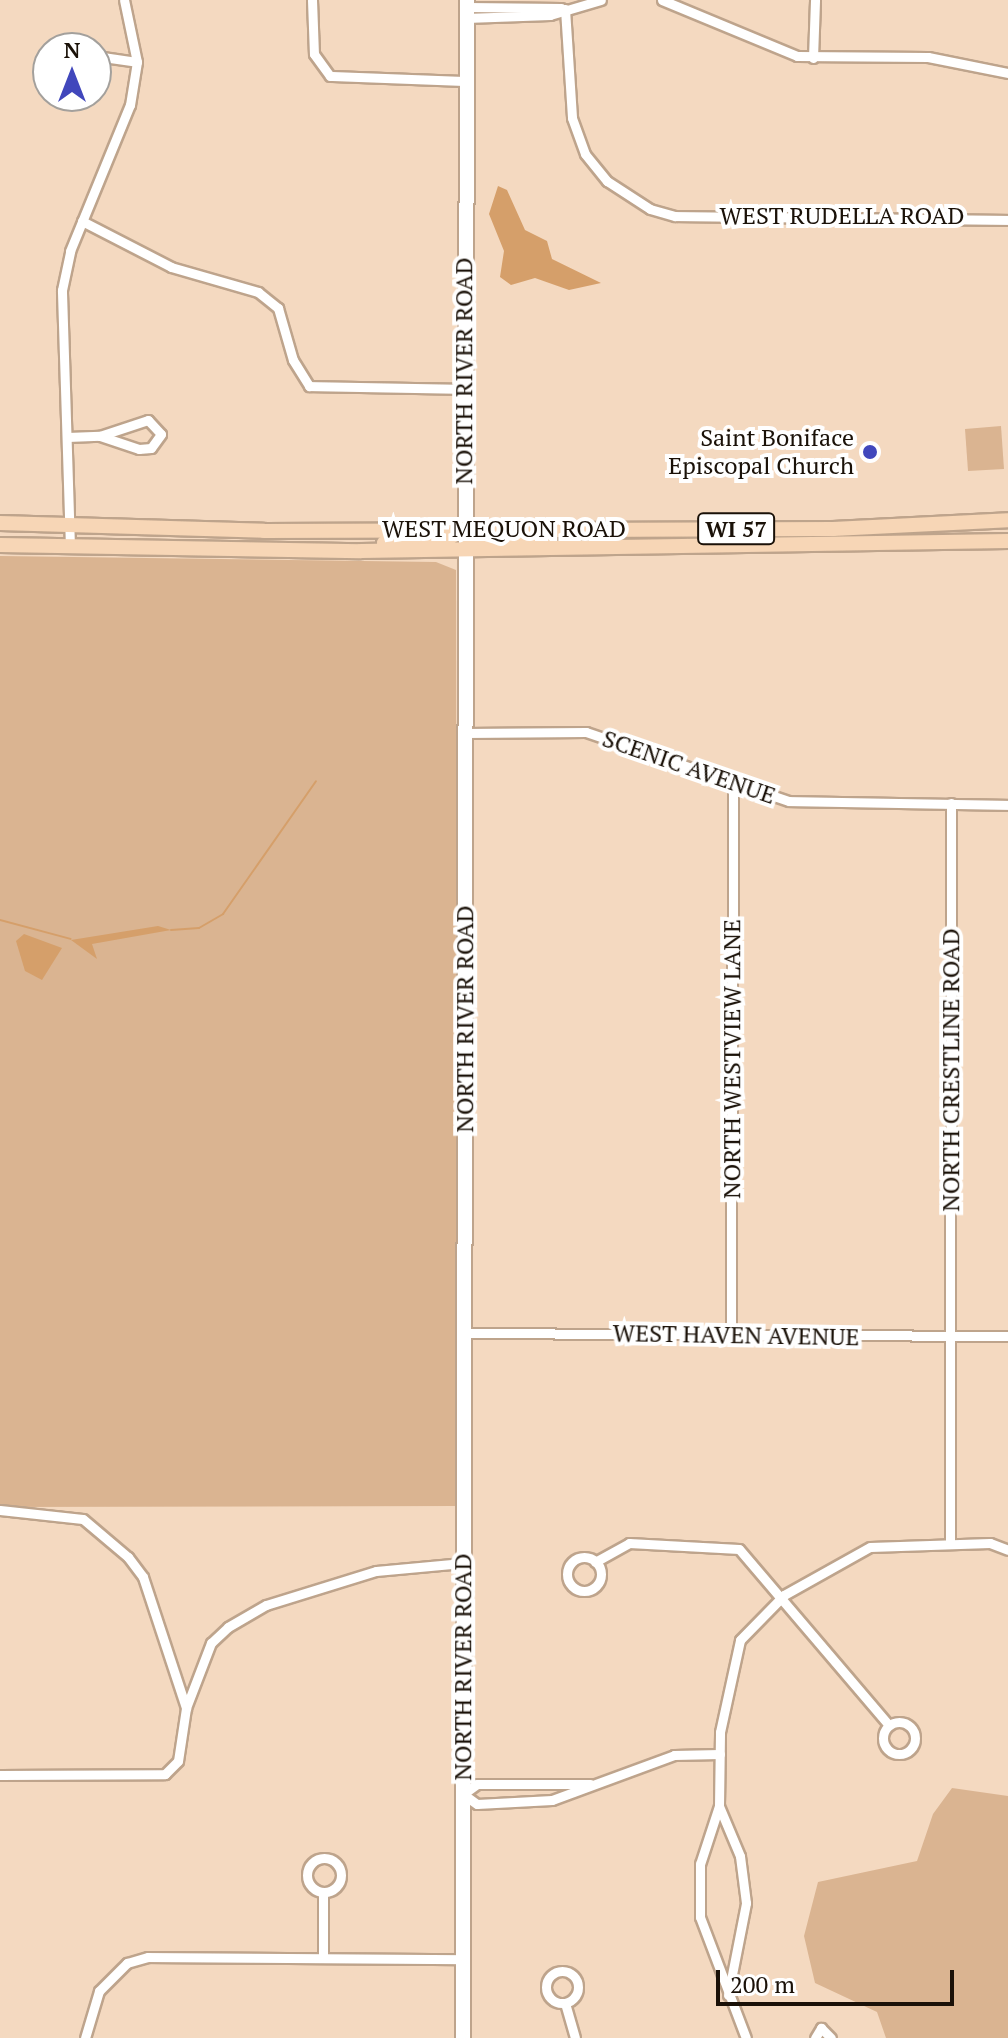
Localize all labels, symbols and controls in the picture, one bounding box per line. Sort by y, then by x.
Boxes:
north arrow [32,32,112,112]
text: N [64,35,80,64]
street label: WEST RUDELLA ROAD [719,202,965,230]
street label: NORTH RIVER ROAD [450,257,478,485]
place label: Saint Boniface Episcopal Church [668,424,854,480]
marker: Saint Boniface Episcopal Church [861,443,879,461]
road number: WI 57 [696,511,776,547]
street label: WEST MEQUON ROAD [382,515,626,543]
street label: SCENIC AVENUE [598,724,780,810]
street label: NORTH RIVER ROAD [451,905,479,1133]
street label: NORTH WESTVIEW LANE [718,919,746,1199]
street label: NORTH CRESTLINE ROAD [937,928,965,1212]
street label: WEST HAVEN AVENUE [612,1318,860,1352]
street label: NORTH RIVER ROAD [449,1553,477,1781]
scale bar [720,1954,958,2004]
text: 200 m [730,1968,795,2000]

